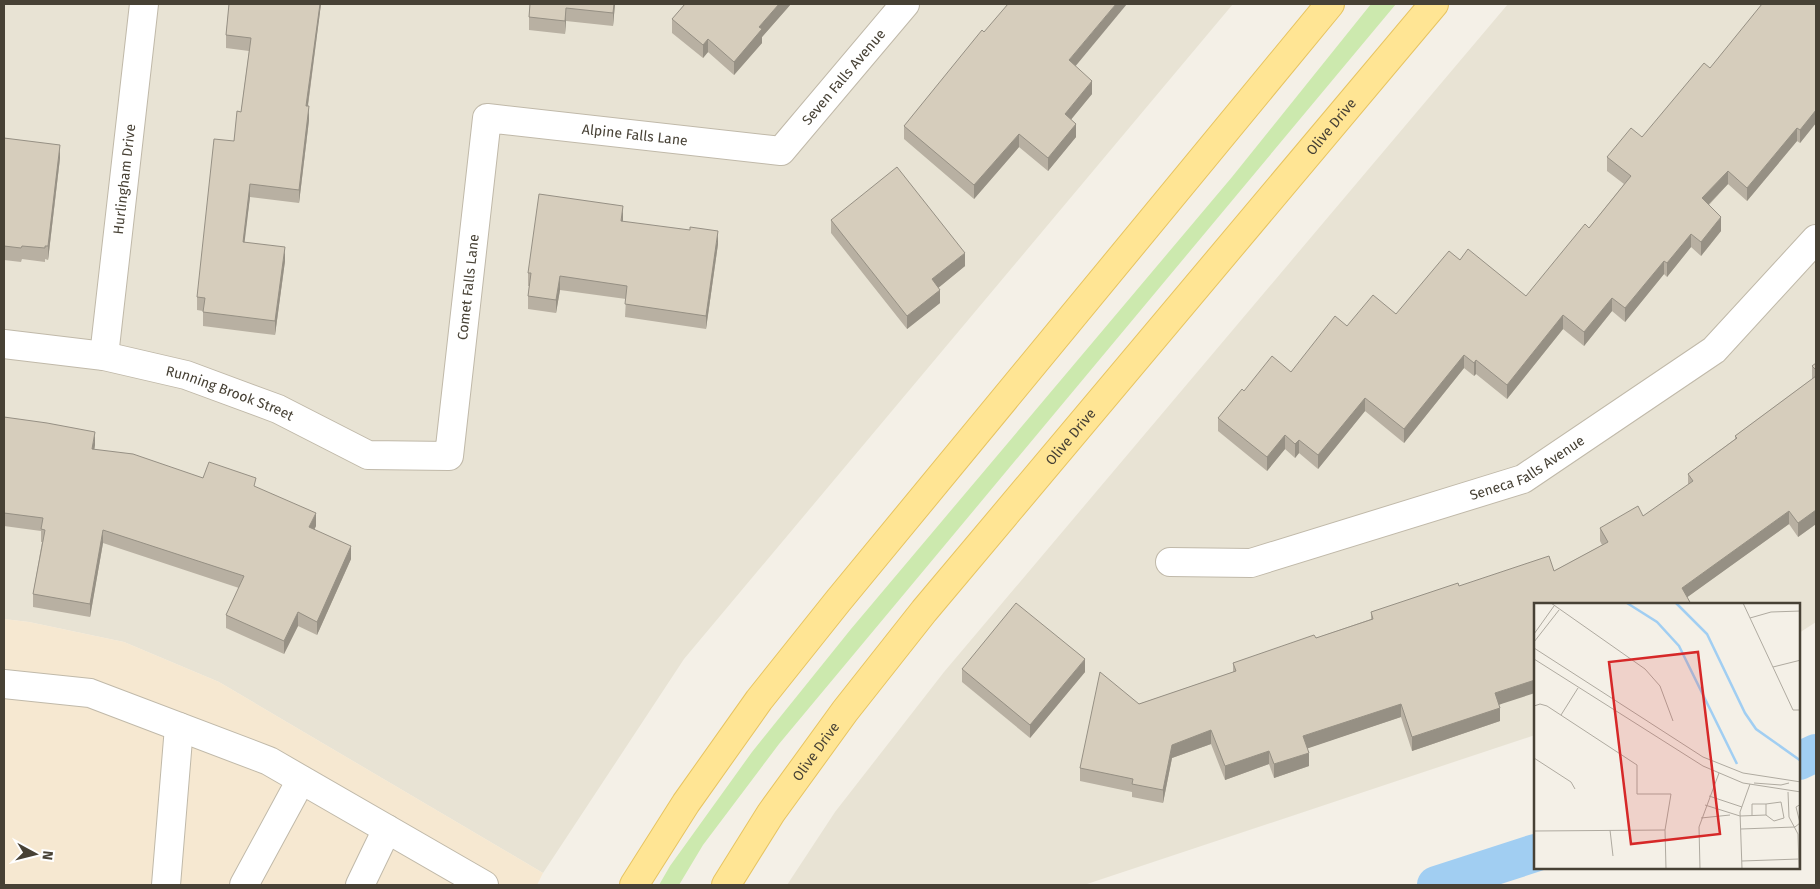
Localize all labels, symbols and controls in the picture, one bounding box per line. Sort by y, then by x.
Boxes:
street label: Seven Falls Avenue [799,26,889,129]
street label: Olive Drive [1303,95,1360,159]
street label: Alpine Falls Lane [581,121,689,149]
street label: Hurlingham Drive [110,123,139,235]
street label: Comet Falls Lane [454,233,483,341]
street label: Running Brook Street [164,363,297,425]
street label: Olive Drive [1042,405,1099,469]
street label: Seneca Falls Avenue [1468,432,1588,504]
inset map [1534,603,1800,869]
street label: Olive Drive [789,719,843,785]
north arrow [10,829,60,879]
text: N [38,850,56,861]

